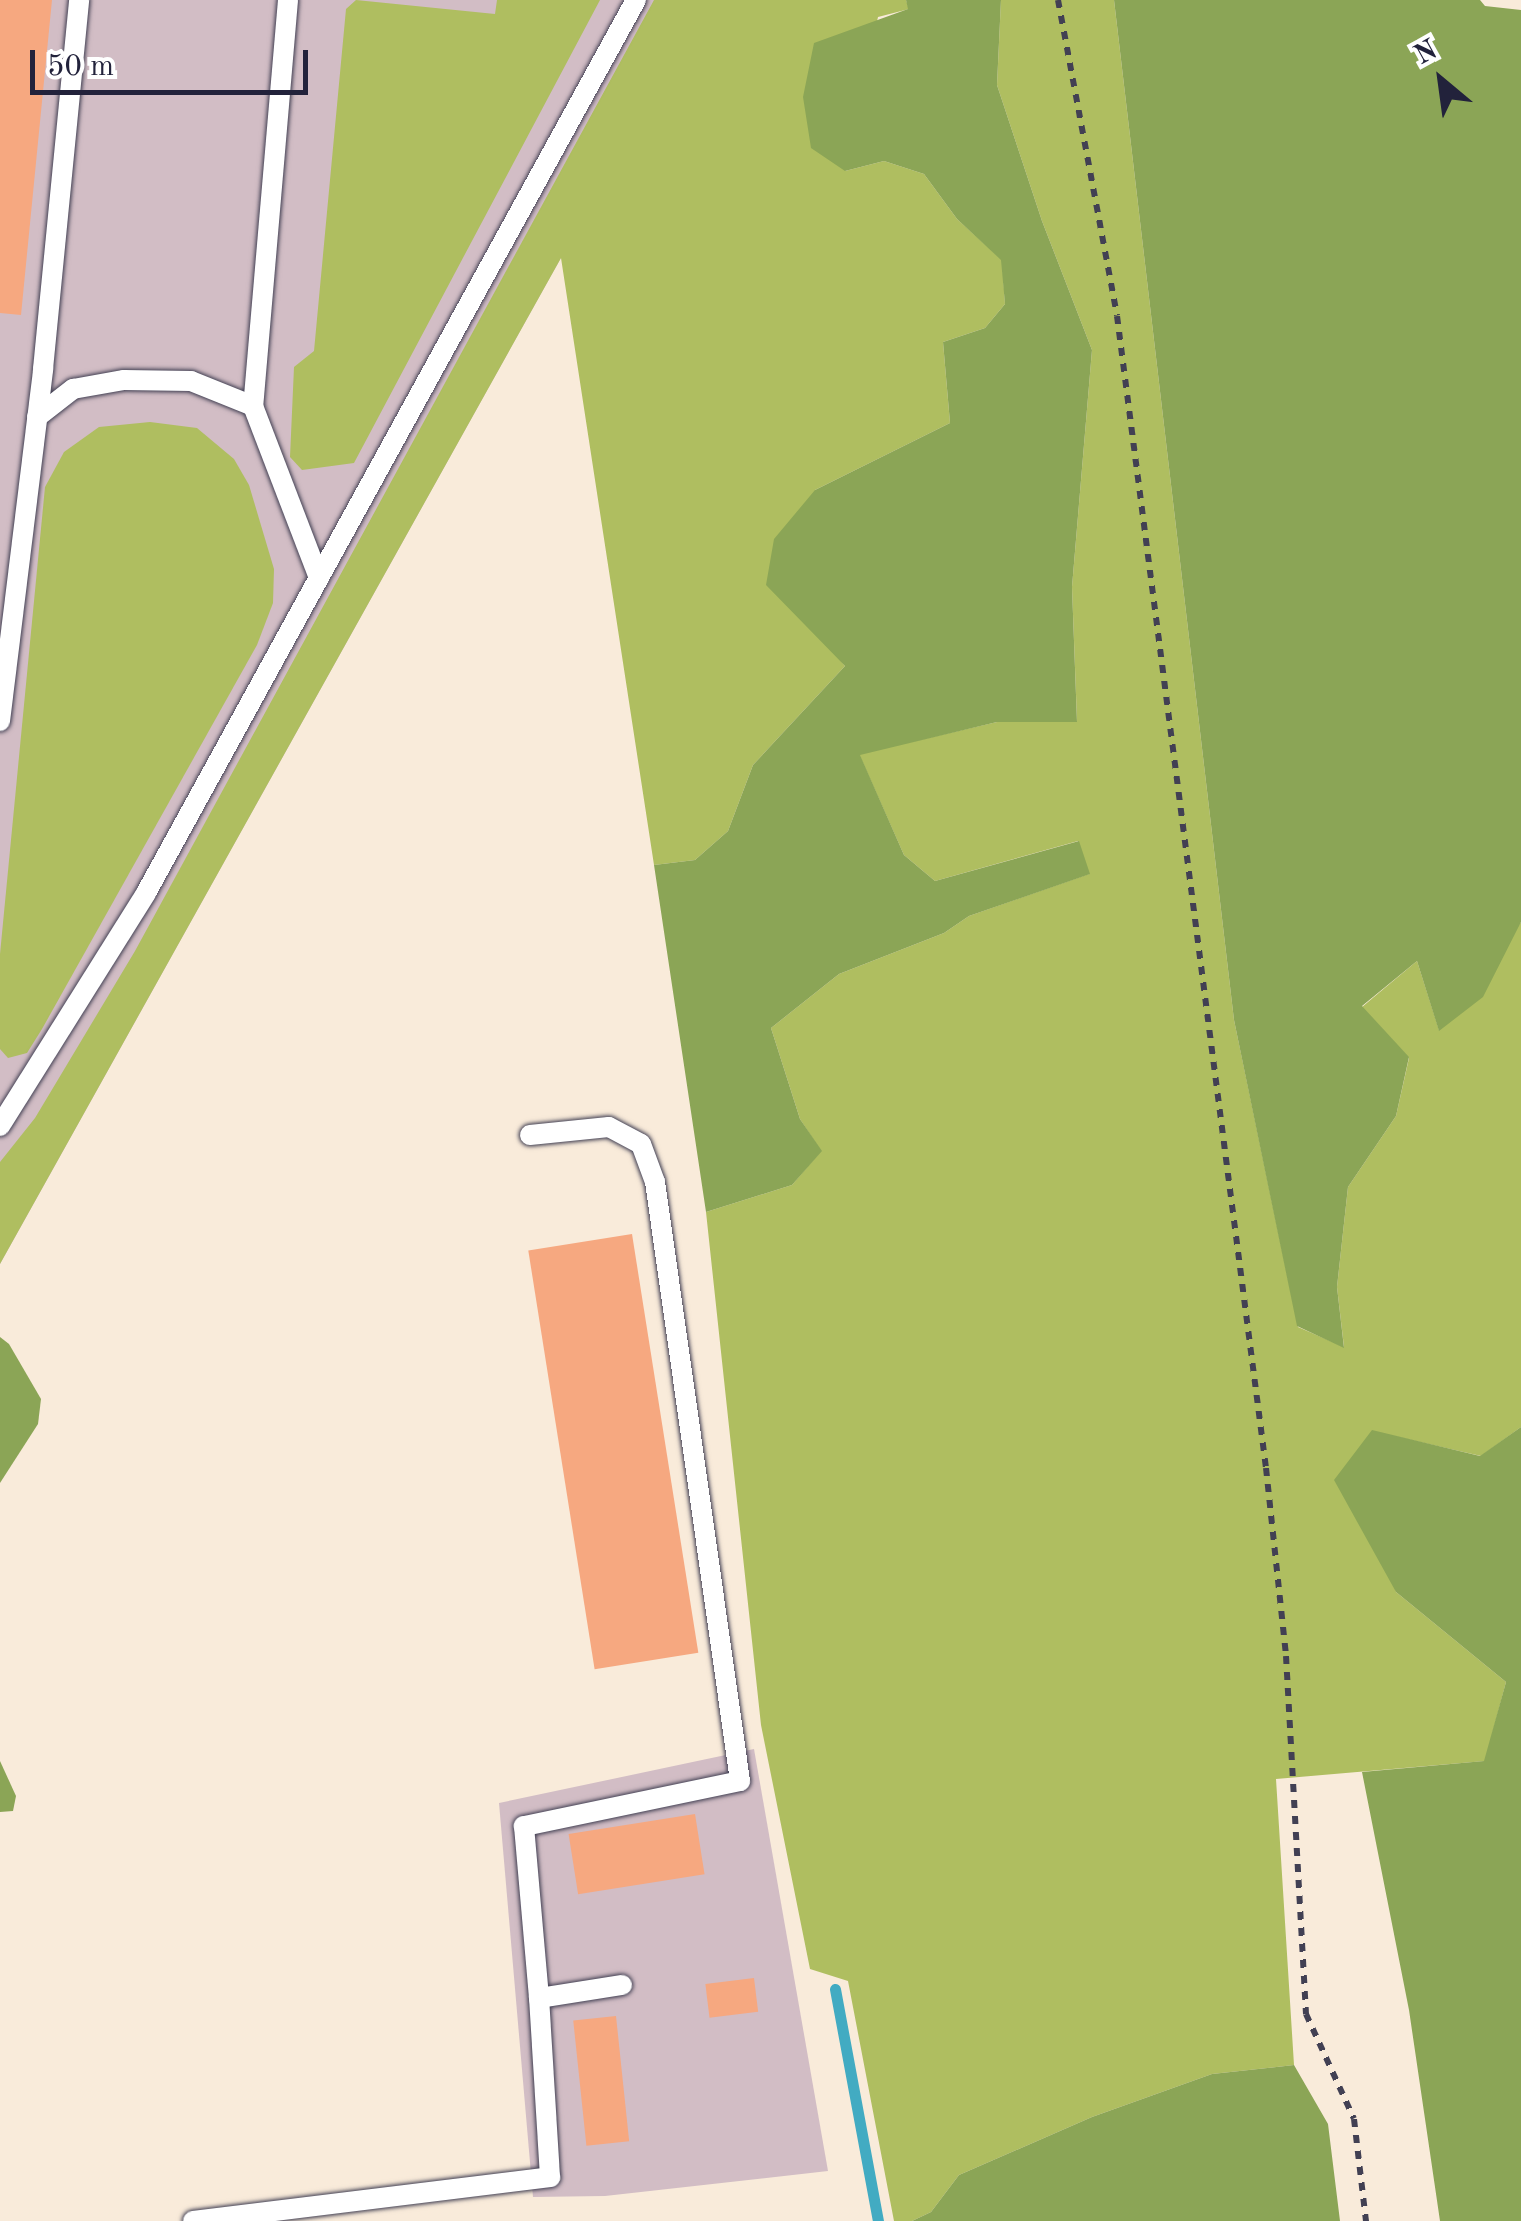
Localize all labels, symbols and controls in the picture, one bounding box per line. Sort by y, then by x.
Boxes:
scale bar [35,30,312,92]
north arrow [1391,30,1491,130]
text: N [1410,36,1443,71]
text: 50 m [47,52,114,82]

